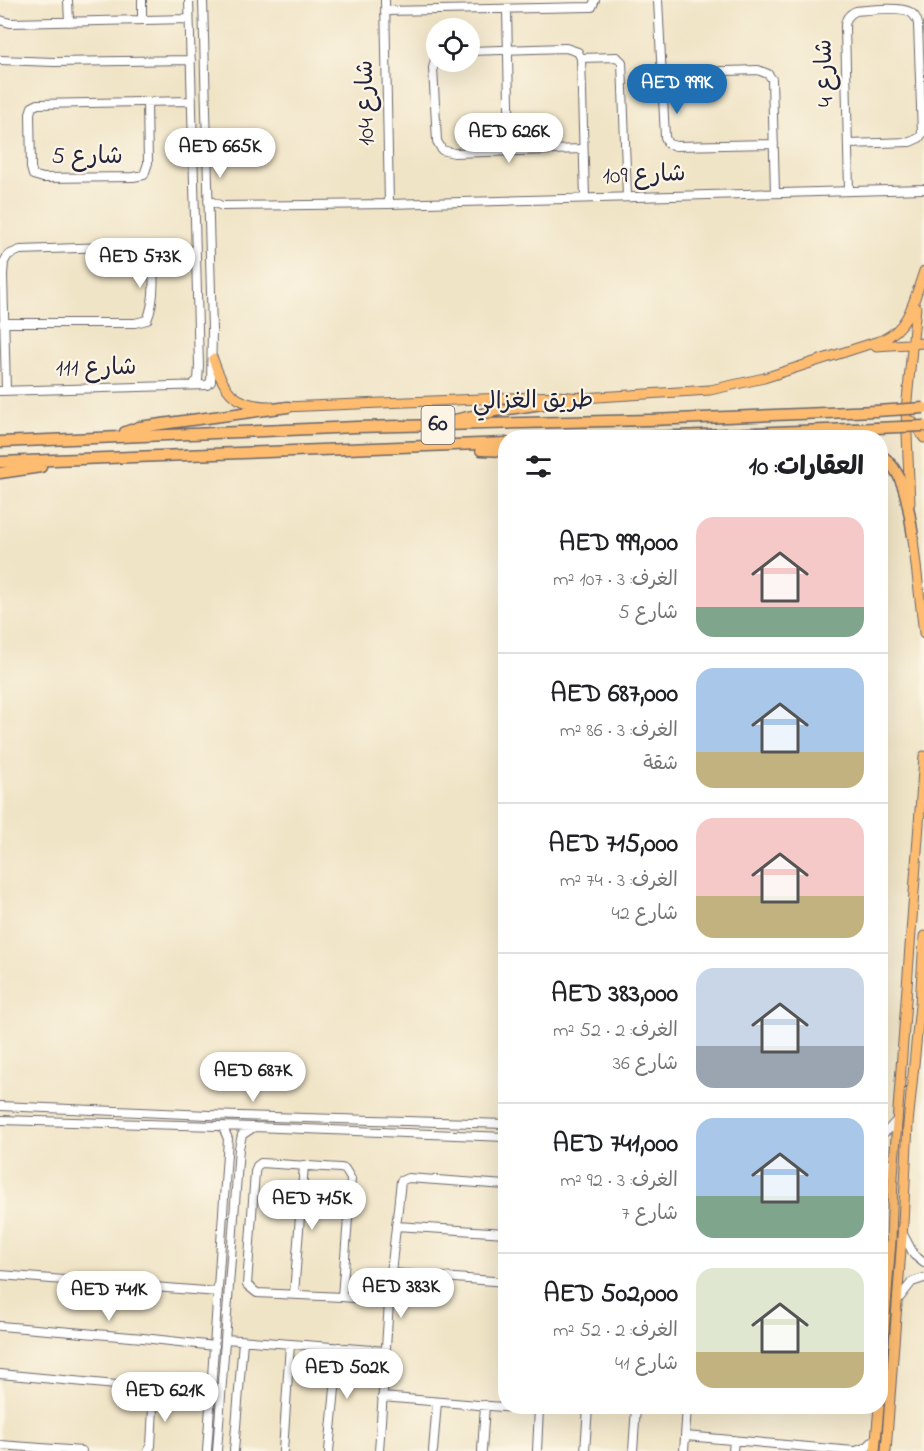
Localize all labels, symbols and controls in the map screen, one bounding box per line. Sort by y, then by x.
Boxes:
map controls [426,18,480,72]
button: locate [426,18,480,72]
street label: شارع 4 [807,38,845,108]
street label: شارع 104 [349,60,385,146]
pin: AED 999K [615,64,739,115]
text: AED 999K [641,69,713,98]
pin: AED 626K [447,113,571,164]
text: AED 626K [468,118,550,147]
pin: AED 665K [158,128,282,179]
text: AED 665K [179,133,261,162]
street label: شارع 5 [51,140,123,175]
street label: شارع 109 [602,157,686,195]
pin: AED 573K [78,238,202,289]
text: AED 573K [99,243,181,272]
street label: شارع 111 [55,351,137,387]
street label: طريق الغزالي [472,383,594,422]
road number: 60 [422,406,454,444]
text: العقارات: 10 [749,449,864,487]
icon: filters [522,450,555,483]
text: AED 999,000 [559,525,678,563]
icon: home [744,541,816,613]
text: الغرف: 3 · 107 m² [553,566,678,595]
text: شارع 5 [618,599,678,628]
text: AED 687,000 [551,676,678,714]
icon: home [744,692,816,764]
text: الغرف: 3 · 86 m² [560,717,678,746]
text: شقة [643,750,678,779]
text: AED 715,000 [549,826,678,864]
icon: home [744,842,816,914]
text: الغرف: 3 · 74 m² [560,867,678,896]
text: شارع 42 [612,900,678,929]
text: AED 383,000 [551,976,678,1014]
icon: home [744,992,816,1064]
text: الغرف: 2 · 52 m² [553,1017,678,1046]
text: شارع 36 [613,1050,678,1079]
pin: AED 687K [191,1052,315,1103]
text: AED 687K [214,1057,292,1086]
text: AED 741,000 [553,1126,678,1164]
icon: home [744,1142,816,1214]
text: الغرف: 3 · 92 m² [560,1167,678,1196]
pin: AED 715K [250,1180,374,1231]
text: AED 715K [272,1185,352,1214]
text: شارع 7 [621,1200,678,1229]
pin: AED 383K [339,1268,463,1319]
pin: AED 741K [47,1271,171,1322]
text: AED 383K [362,1273,440,1302]
text: AED 741K [71,1276,147,1305]
text: AED 502,000 [543,1276,678,1314]
icon: home [744,1292,816,1364]
text: الغرف: 2 · 52 m² [553,1317,678,1346]
pin: AED 502K [285,1349,409,1400]
text: شارع 41 [615,1350,678,1379]
text: AED 502K [305,1354,389,1383]
pin: AED 621K [103,1372,227,1423]
text: AED 621K [126,1377,204,1406]

